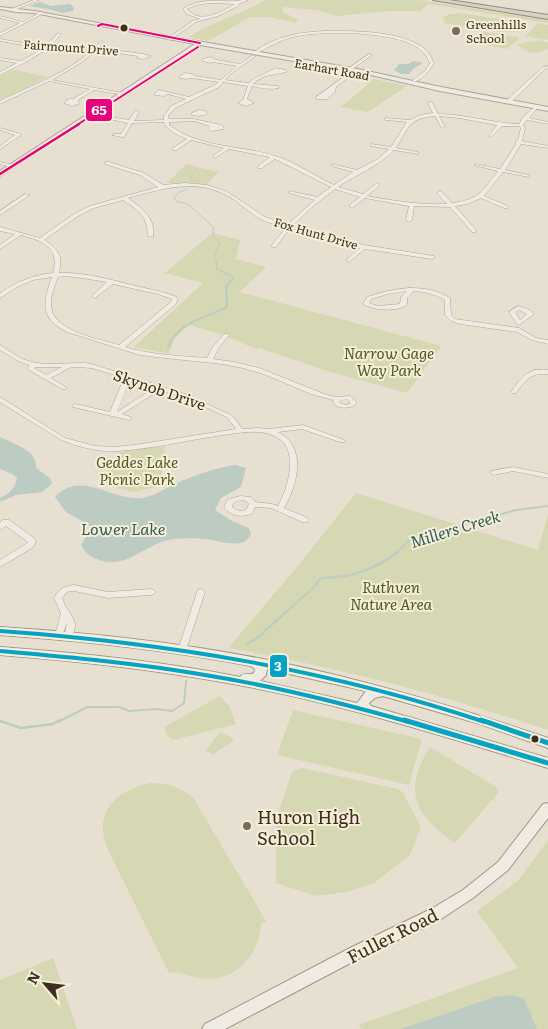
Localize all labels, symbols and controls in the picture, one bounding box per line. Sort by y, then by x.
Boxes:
place label: Greenhills School [466,15,527,47]
unlabelled marker [119,23,129,33]
marker: Greenhills School [450,25,462,37]
street label: Fairmount Drive [23,35,119,59]
street label: Earhart Road [293,54,372,85]
line badge: 65 [85,98,113,122]
text: 65 [91,99,107,119]
street label: Fox Hunt Drive [272,212,360,254]
park label: Narrow Gage Way Park [344,341,434,381]
street label: Skynob Drive [111,362,209,416]
park label: Geddes Lake Picnic Park [96,450,178,490]
water label: Millers Creek [407,503,503,553]
water label: Lower Lake [81,516,165,540]
park label: Ruthven Nature Area [350,575,432,615]
line badge: 3 [269,654,288,678]
text: 3 [274,655,282,675]
unlabelled marker [530,734,540,744]
place label: Huron High School [257,803,360,851]
marker: Huron High School [241,820,253,832]
street label: Fuller Road [342,901,442,969]
north arrow [20,959,70,1009]
text: N [21,967,44,987]

